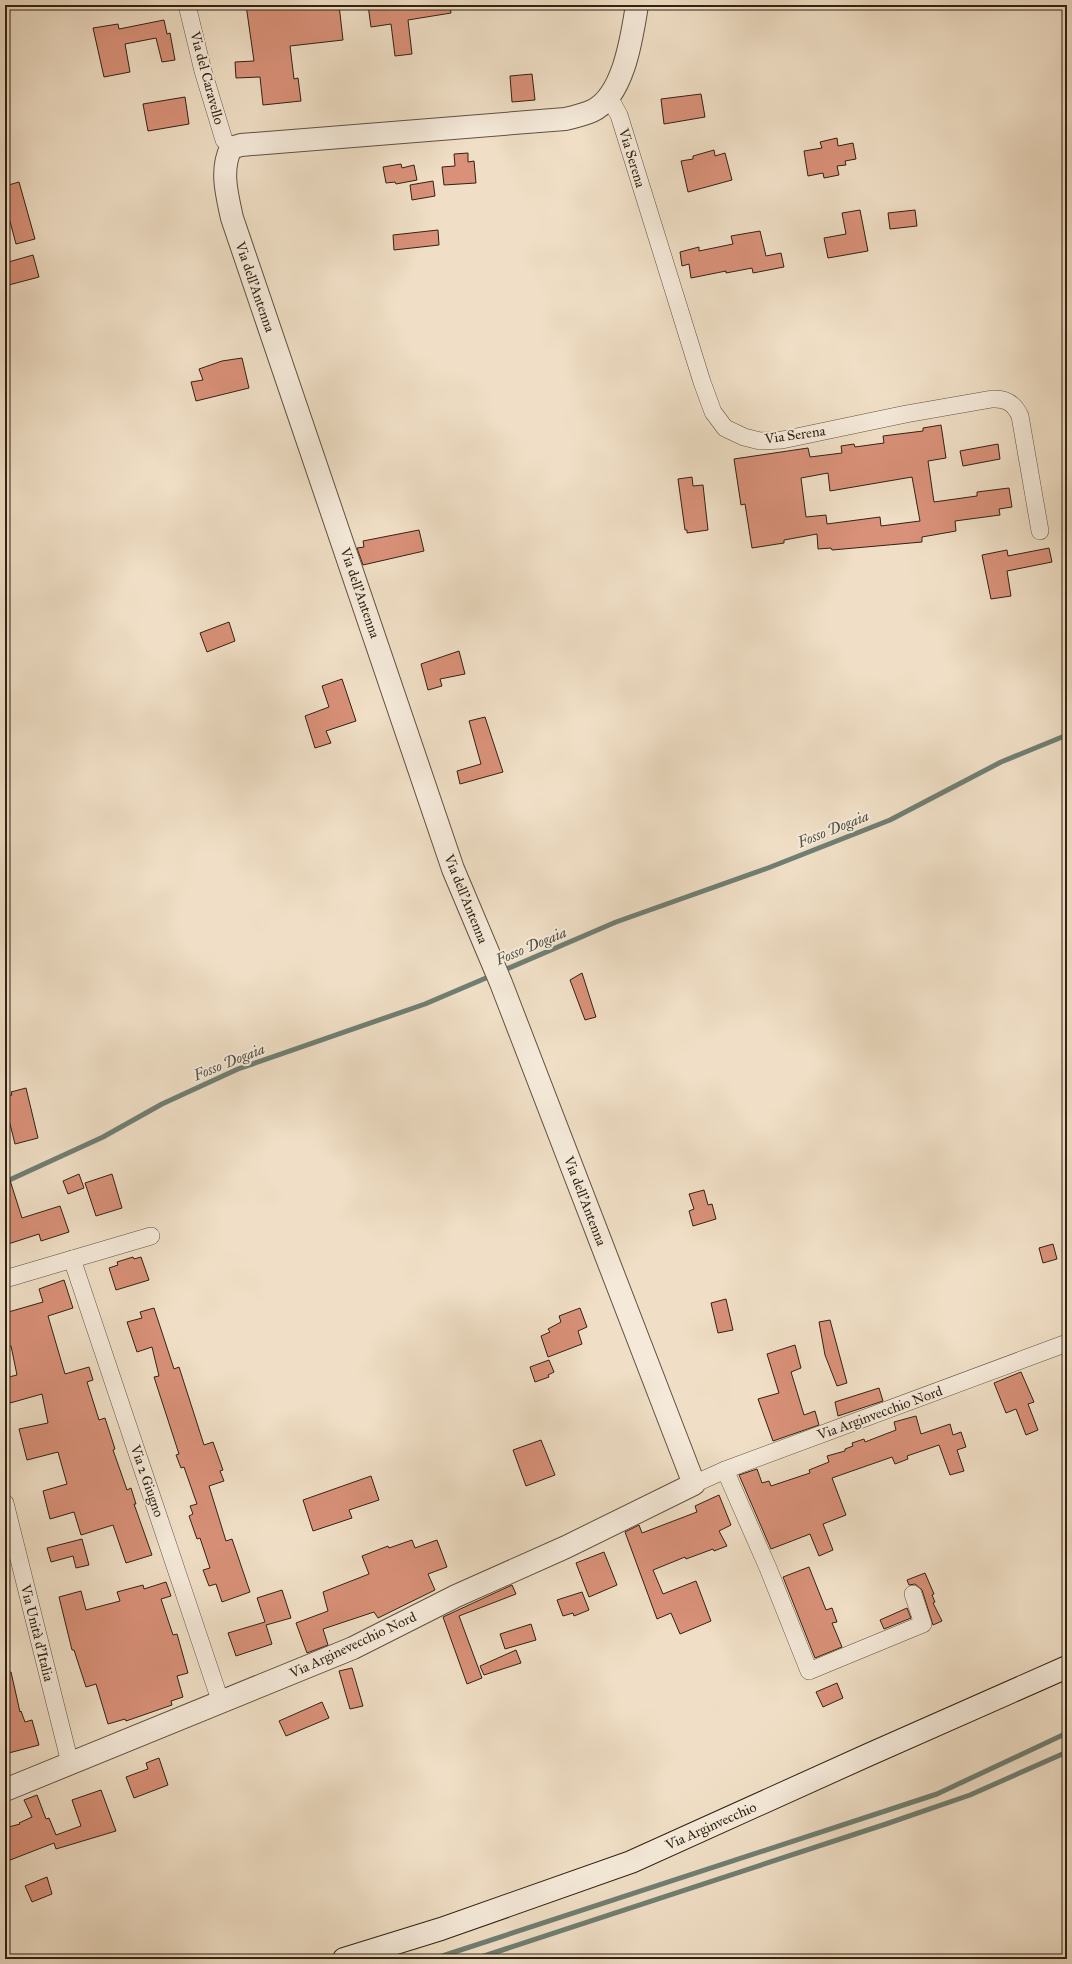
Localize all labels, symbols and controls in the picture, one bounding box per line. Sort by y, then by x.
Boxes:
street label: Via del Caravello [186,29,228,126]
street label: Via Serena [615,125,649,190]
street label: Via dell'Antenna [231,239,278,335]
street label: Via Serena [763,422,826,448]
street label: Via dell'Antenna [336,545,383,641]
water label: Fosso Dogaia [794,807,871,852]
street label: Via dell'Antenna [440,851,492,946]
water label: Fosso Dogaia [492,923,569,969]
water label: Fosso Dogaia [190,1040,267,1085]
street label: Via dell'Antenna [560,1153,610,1248]
street label: Via Arginvecchio Nord [814,1382,945,1444]
street label: Via 2 Giugno [126,1442,167,1519]
street label: Via Unità d'Italia [17,1582,57,1683]
street label: Via Arginevecchio Nord [286,1608,419,1682]
street label: Via Arginvecchio [662,1798,759,1854]

